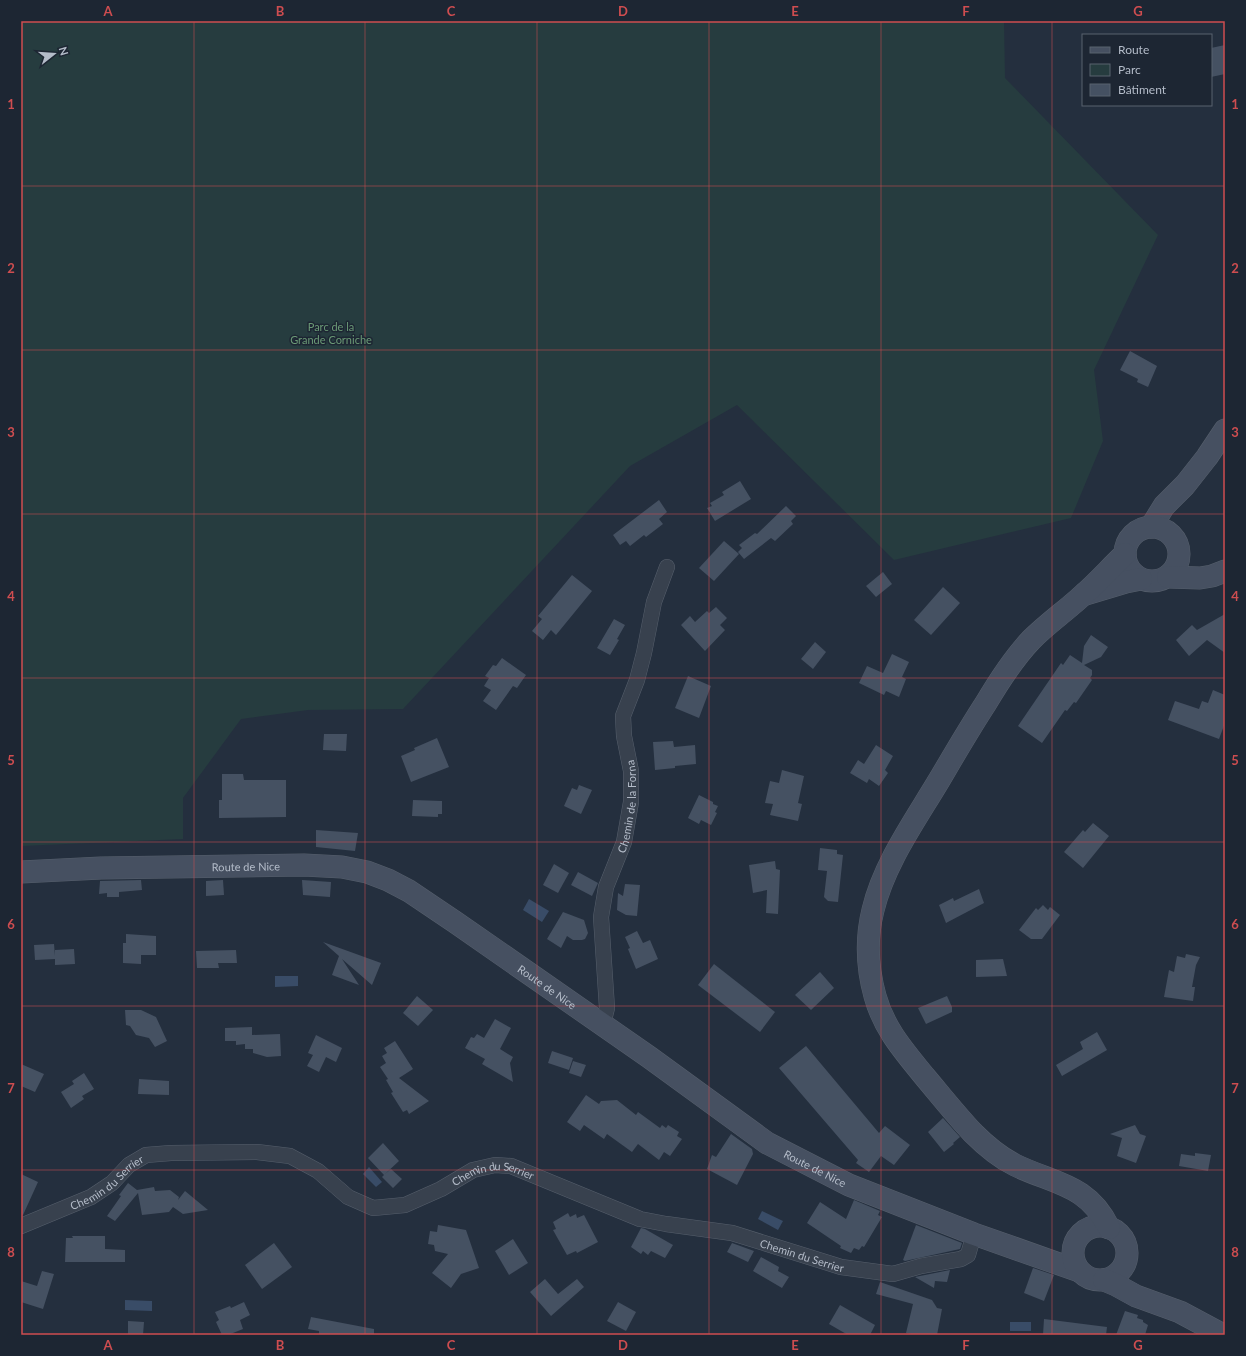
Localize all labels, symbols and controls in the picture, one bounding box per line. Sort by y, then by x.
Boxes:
text: A [102,3,113,19]
text: B [276,3,285,19]
text: C [447,3,456,19]
text: D [618,3,628,19]
text: E [791,3,799,19]
text: F [962,3,970,19]
text: G [1133,3,1143,19]
north arrow [34,34,74,74]
legend [1082,34,1212,106]
text: Route [1118,42,1149,57]
text: N [57,45,71,57]
text: Parc [1118,62,1141,77]
text: Bâtiment [1118,82,1167,97]
text: 1 [7,96,15,112]
text: 1 [1231,96,1239,112]
text: 2 [7,260,15,276]
text: 2 [1231,260,1239,276]
park label: Parc de la Grande Corniche [290,320,372,346]
text: 3 [7,424,15,440]
text: 3 [1231,424,1239,440]
text: 4 [7,588,15,604]
text: 4 [1231,588,1239,604]
text: 5 [7,752,15,768]
text: 5 [1231,752,1239,768]
street label: Chemin de la Forna [614,759,638,855]
street label: Route de Nice [212,859,280,873]
text: 6 [7,916,15,932]
text: 6 [1231,916,1239,932]
street label: Route de Nice [516,962,579,1011]
text: 7 [7,1080,15,1096]
text: 7 [1231,1080,1239,1096]
street label: Route de Nice [782,1146,849,1189]
street label: Chemin du Serrier [68,1152,145,1212]
street label: Chemin du Serrier [449,1158,536,1188]
street label: Chemin du Serrier [759,1236,845,1274]
text: 8 [7,1244,15,1260]
text: 8 [1231,1244,1239,1260]
text: A [102,1337,113,1353]
text: B [276,1337,285,1353]
text: C [447,1337,456,1353]
text: D [618,1337,628,1353]
text: E [791,1337,799,1353]
text: F [962,1337,970,1353]
text: G [1133,1337,1143,1353]

